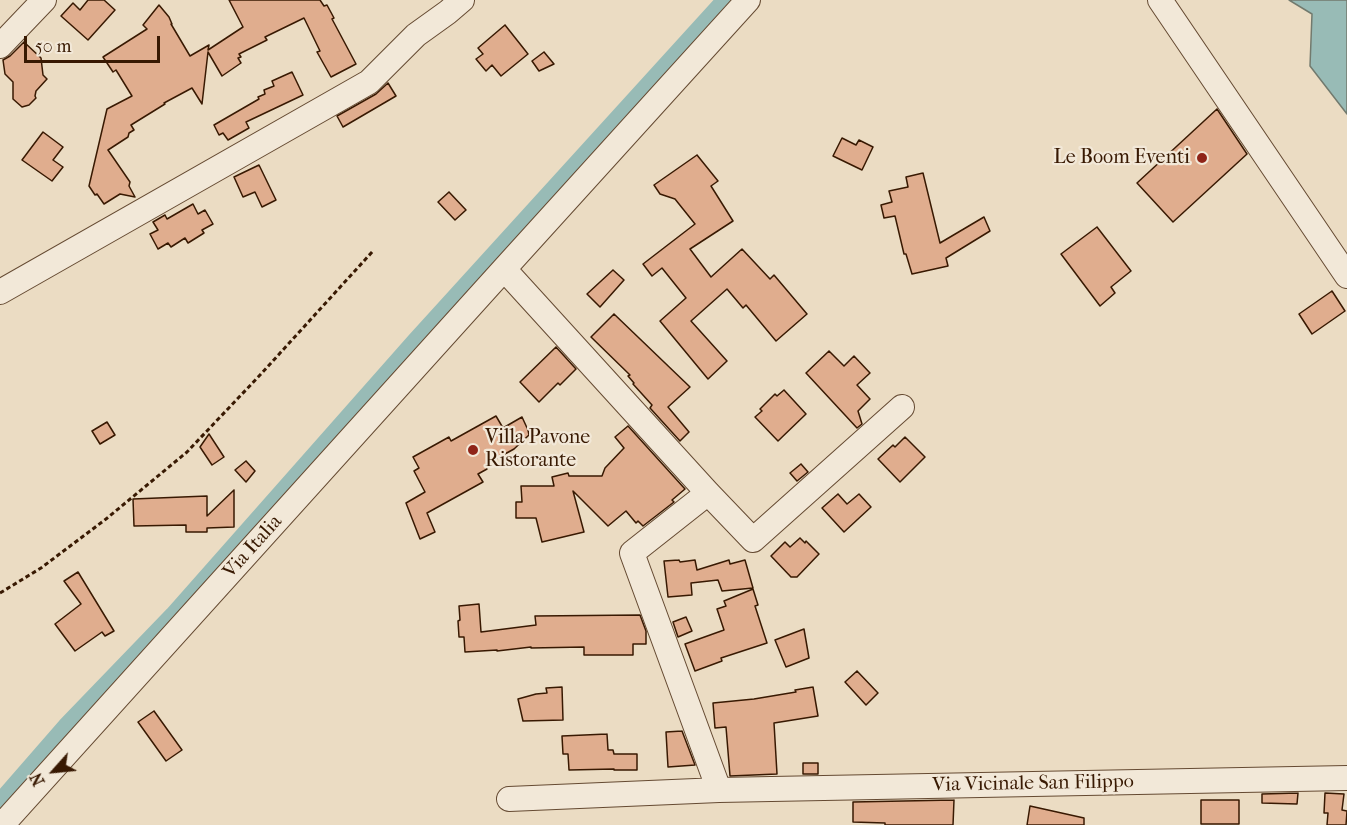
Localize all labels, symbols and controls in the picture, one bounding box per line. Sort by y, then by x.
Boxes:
scale bar [27,24,164,62]
text: 50 m [35,36,71,57]
place label: Le Boom Eventi [1054,146,1190,170]
marker: Le Boom Eventi [1195,151,1209,165]
place label: Villa Pavone Ristorante [485,426,590,473]
marker: Villa Pavone Ristorante [466,443,480,457]
street label: Via Italia [218,510,288,584]
north arrow [24,741,84,801]
text: N [26,770,49,789]
street label: Via Vicinale San Filippo [932,770,1134,798]

